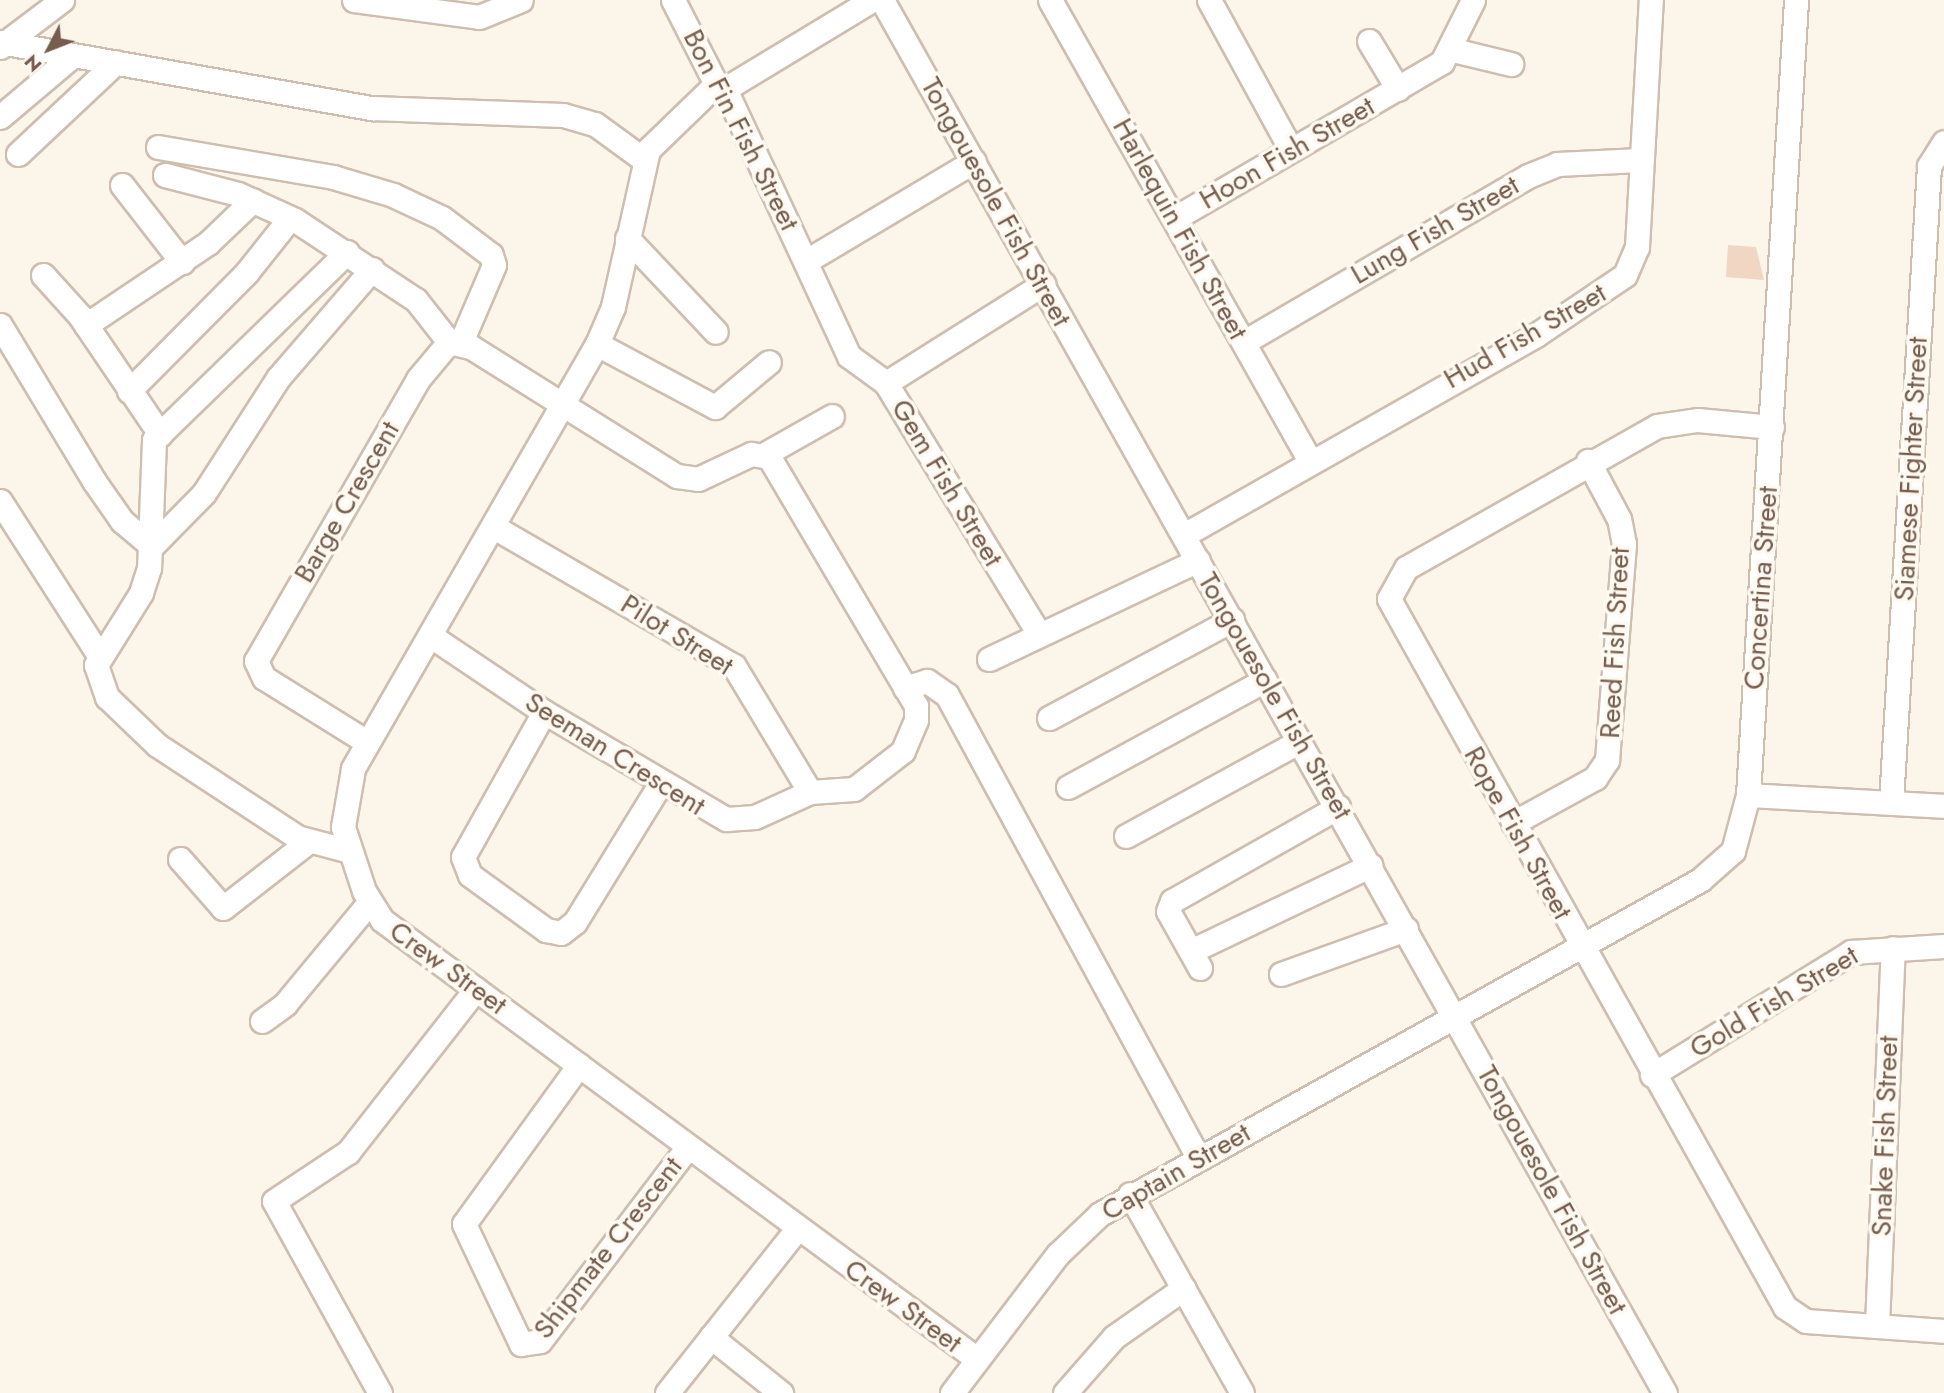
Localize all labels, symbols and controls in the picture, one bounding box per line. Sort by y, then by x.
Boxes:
north arrow [14,14,84,84]
street label: Bon Fin Fish Street [676,24,806,236]
text: N [18,49,48,78]
street label: Tongouesole Fish Street [914,72,1078,332]
street label: Hoon Fish Street [1194,89,1380,217]
street label: Harlequin Fish Street [1105,113,1255,345]
street label: Lung Fish Street [1345,168,1525,292]
street label: Hud Fish Street [1438,276,1612,396]
street label: Siamese Fighter Street [1887,336,1935,602]
street label: Gem Fish Street [884,393,1010,573]
street label: Barge Crescent [287,416,407,588]
street label: Concertina Street [1737,485,1785,691]
street label: Reed Fish Street [1593,547,1637,739]
street label: Tongouesole Fish Street [1191,567,1359,825]
street label: Pilot Street [615,587,739,683]
street label: Seeman Crescent [519,685,711,823]
street label: Rope Fish Street [1457,741,1579,925]
street label: Crew Street [383,914,513,1022]
street label: Gold Fish Street [1684,939,1864,1065]
street label: Snake Fish Street [1865,1035,1905,1237]
street label: Tongouesole Fish Street [1470,1060,1634,1320]
street label: Captain Street [1096,1116,1256,1228]
street label: Shipmate Crescent [527,1150,689,1346]
street label: Crew Street [838,1252,968,1360]

